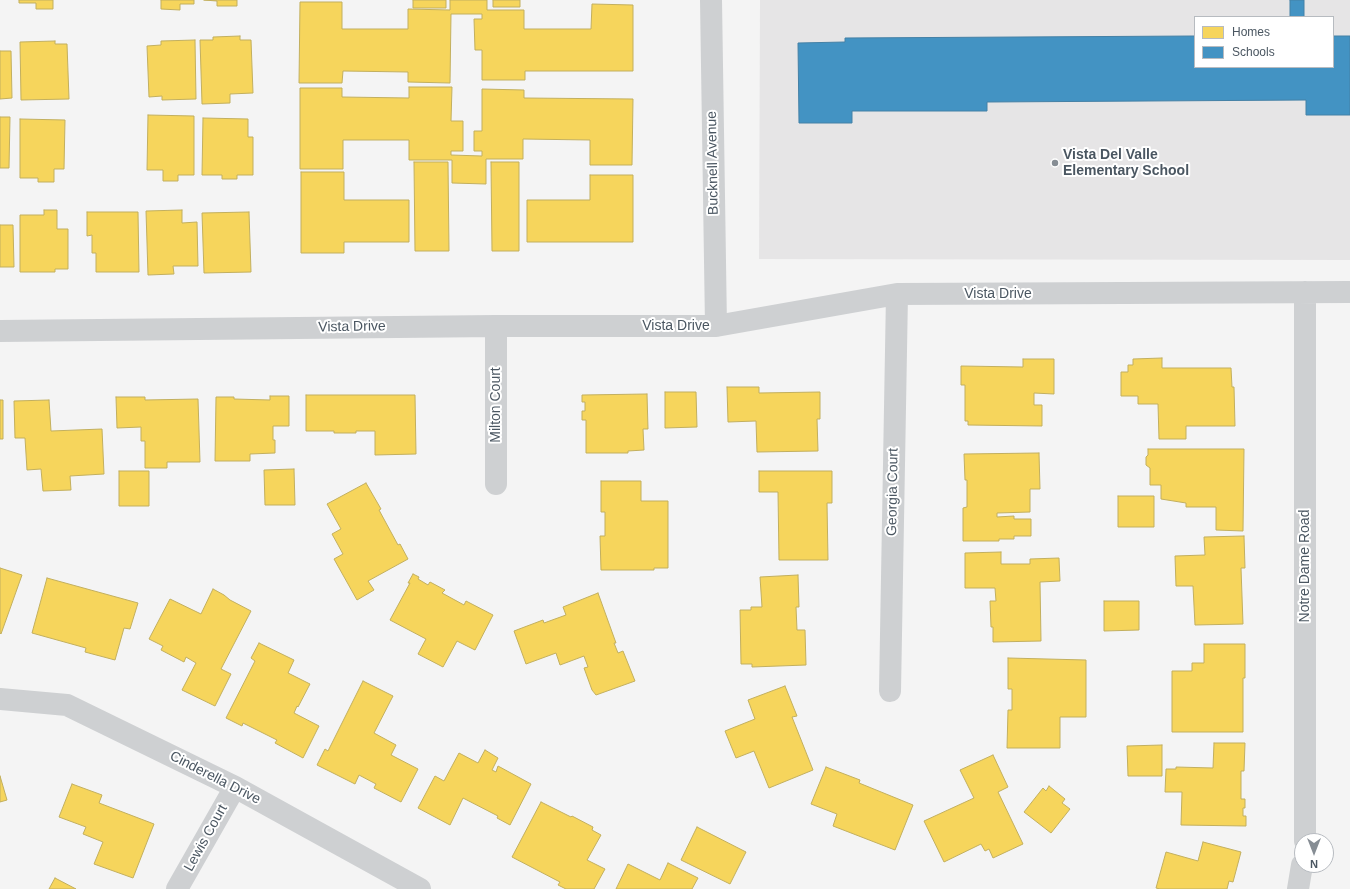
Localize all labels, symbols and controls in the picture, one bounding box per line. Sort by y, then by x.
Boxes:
legend [1194,16,1334,68]
text: Homes [1232,25,1270,39]
text: Schools [1232,45,1275,59]
street label: Bucknell Avenue [704,111,722,215]
place label: Vista Del Valle Elementary School [1063,147,1189,180]
marker: Vista Del Valle Elementary School [1050,158,1060,168]
street label: Vista Drive [964,286,1032,302]
street label: Vista Drive [318,318,386,336]
street label: Vista Drive [642,318,710,334]
street label: Milton Court [488,367,504,443]
street label: Georgia Court [884,448,902,536]
street label: Notre Dame Road [1297,510,1313,622]
street label: Cinderella Drive [167,748,263,808]
street label: Lewis Court [181,802,231,874]
north arrow [1294,833,1334,873]
text: N [1310,858,1318,870]

